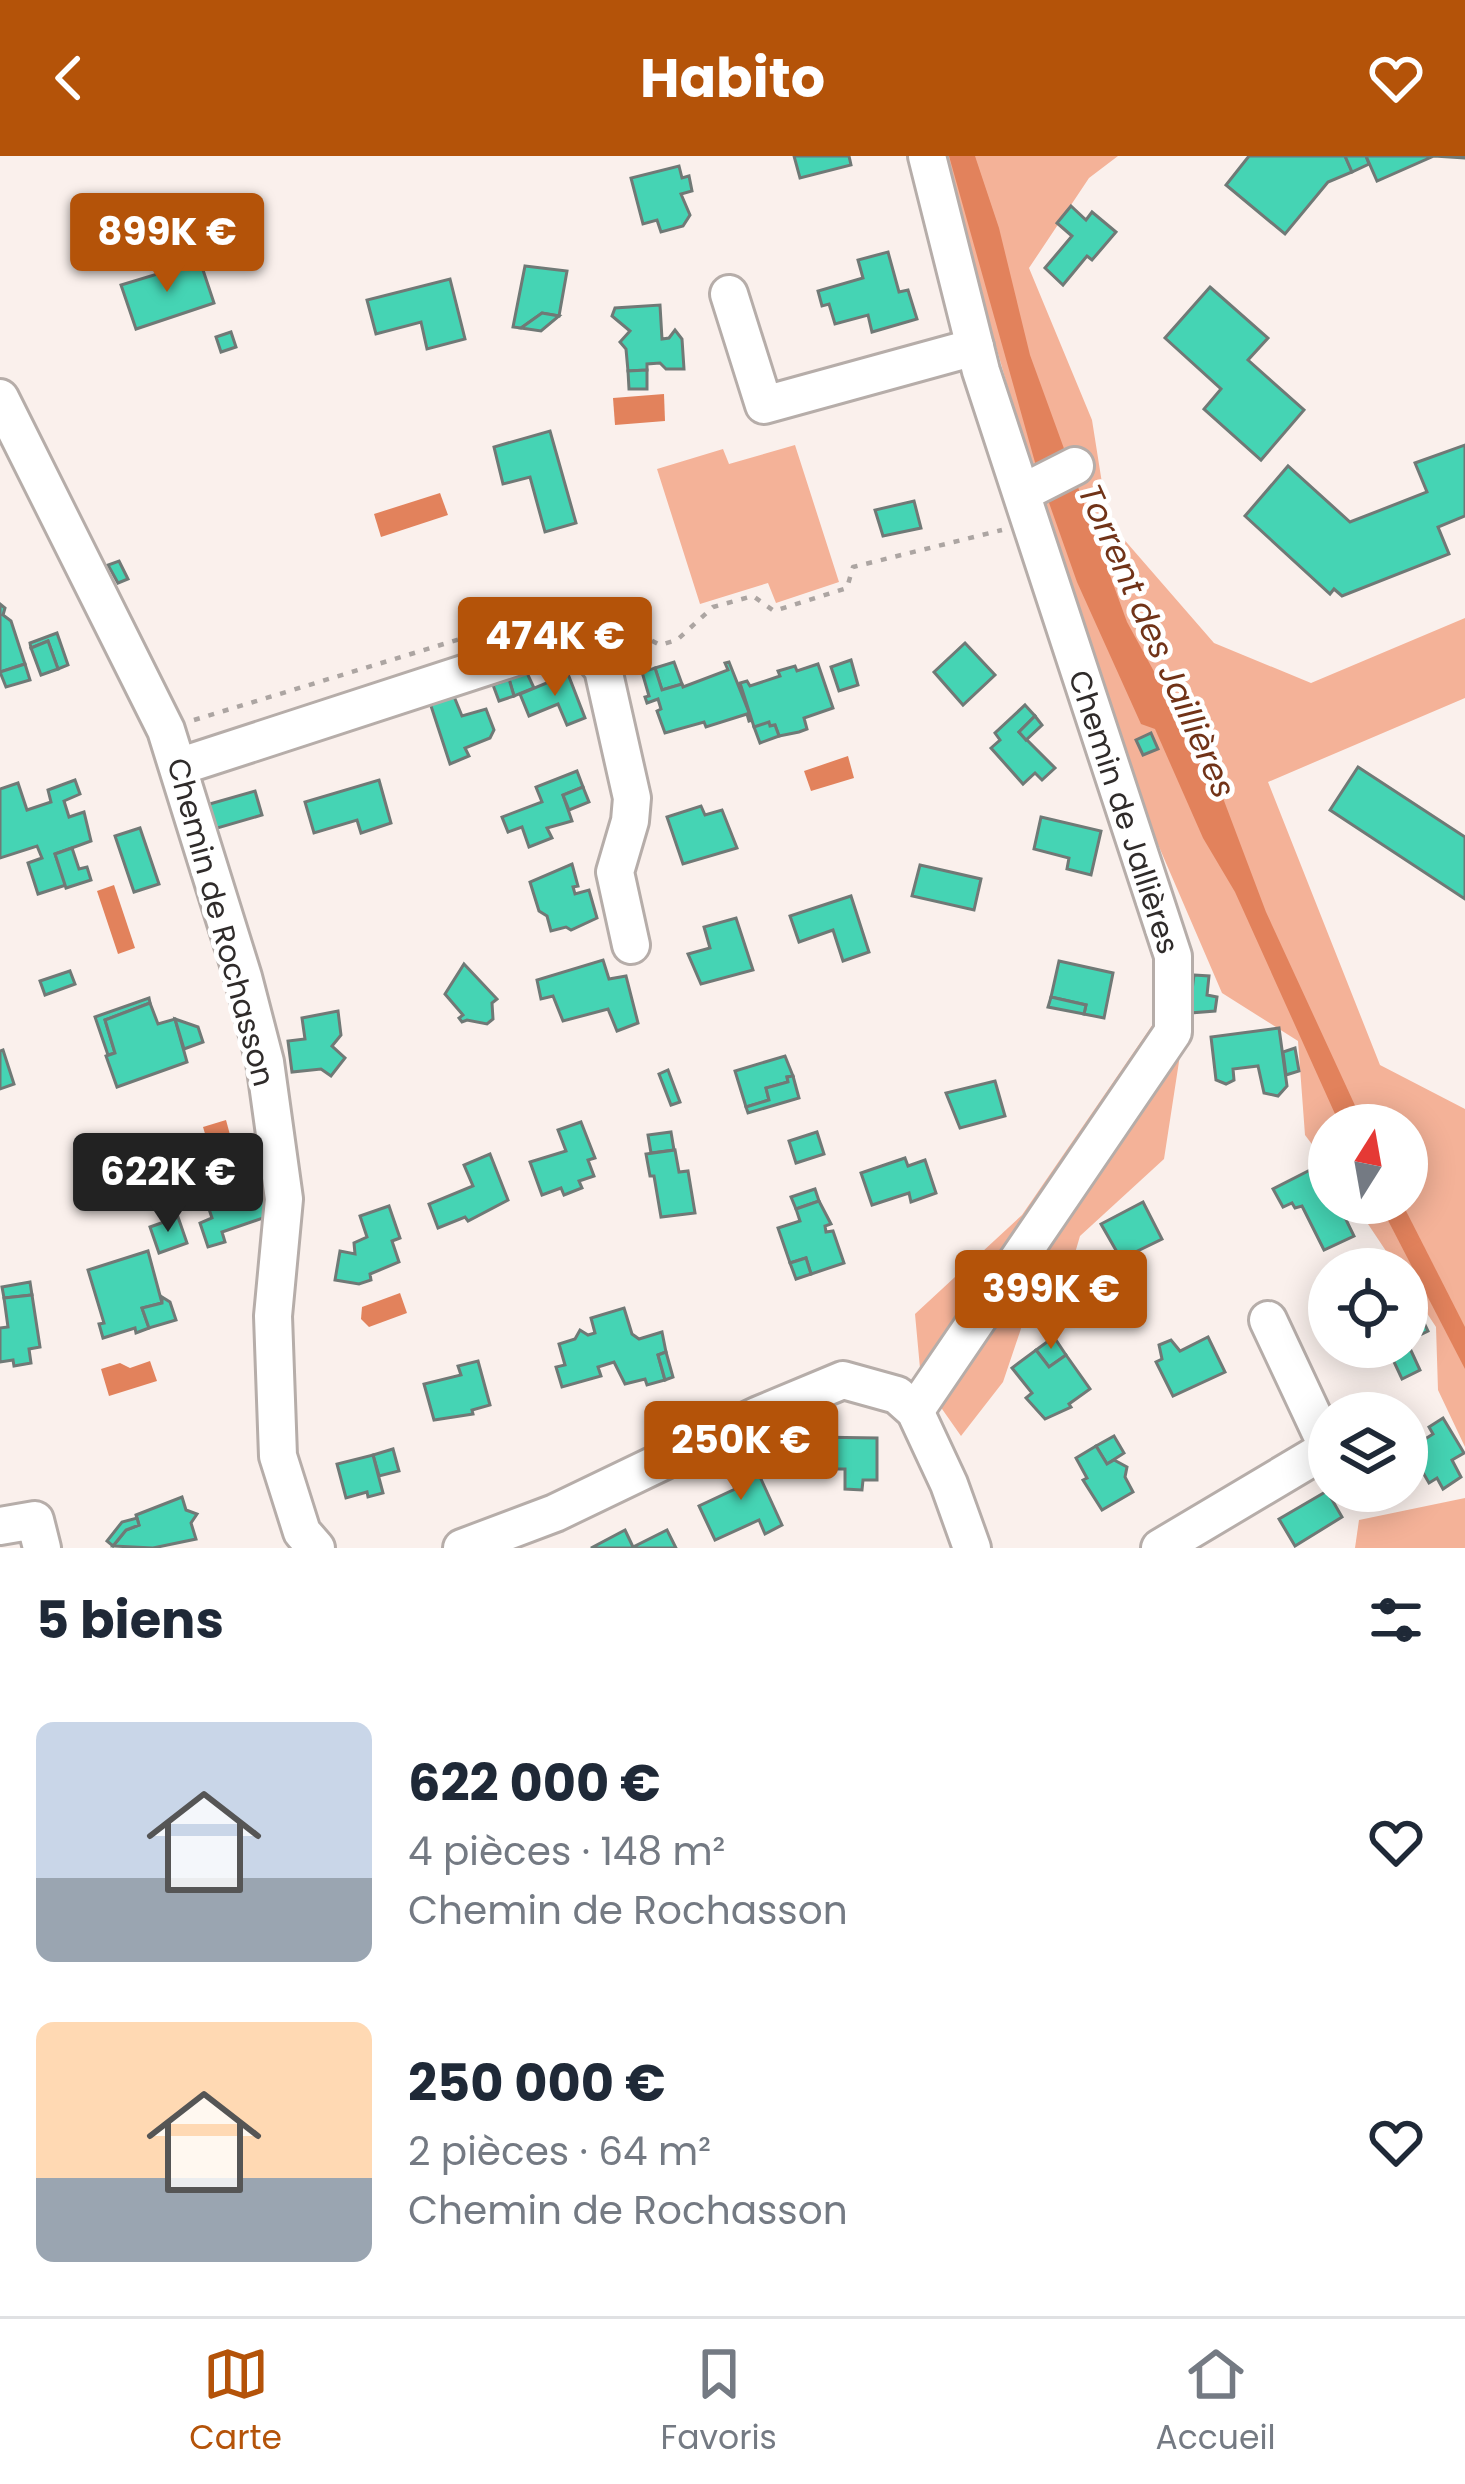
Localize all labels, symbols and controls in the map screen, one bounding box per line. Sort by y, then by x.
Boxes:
text: Habito [640,40,825,116]
icon: back [36,45,102,111]
icon: heart [1363,45,1429,111]
pin: 899K € [69,193,265,295]
text: 899K € [97,204,237,259]
water label: Torrent des Jaillières [1066,476,1248,806]
pin: 474K € [457,597,653,699]
text: 474K € [485,608,625,663]
street label: Chemin de Jallières [1058,665,1190,959]
street label: Chemin de Rochasson [156,753,286,1091]
north arrow [1308,1104,1428,1224]
map controls [1308,1104,1428,1512]
pin: 622K € [70,1133,266,1235]
text: 622K € [100,1144,236,1199]
button: locate [1308,1248,1428,1368]
pin: 399K € [953,1250,1149,1352]
text: 399K € [982,1261,1120,1316]
button: layers [1308,1392,1428,1512]
pin: 250K € [643,1401,839,1503]
text: 250K € [671,1412,811,1467]
text: 5 biens [36,1584,224,1656]
icon: filters [1363,1587,1429,1653]
text: 622 000 € [408,1747,661,1819]
icon: home [132,1770,276,1914]
icon: heart [1363,1809,1429,1875]
text: 4 pièces · 148 m² [408,1824,725,1879]
text: Chemin de Rochasson [408,1883,848,1938]
text: 250 000 € [408,2047,666,2119]
icon: home [132,2070,276,2214]
icon: heart [1363,2109,1429,2175]
text: 2 pièces · 64 m² [408,2124,711,2179]
text: Chemin de Rochasson [408,2183,848,2238]
tab: Carte [189,2341,282,2463]
tab: Favoris [661,2341,777,2463]
tab: Accueil [1156,2341,1276,2463]

